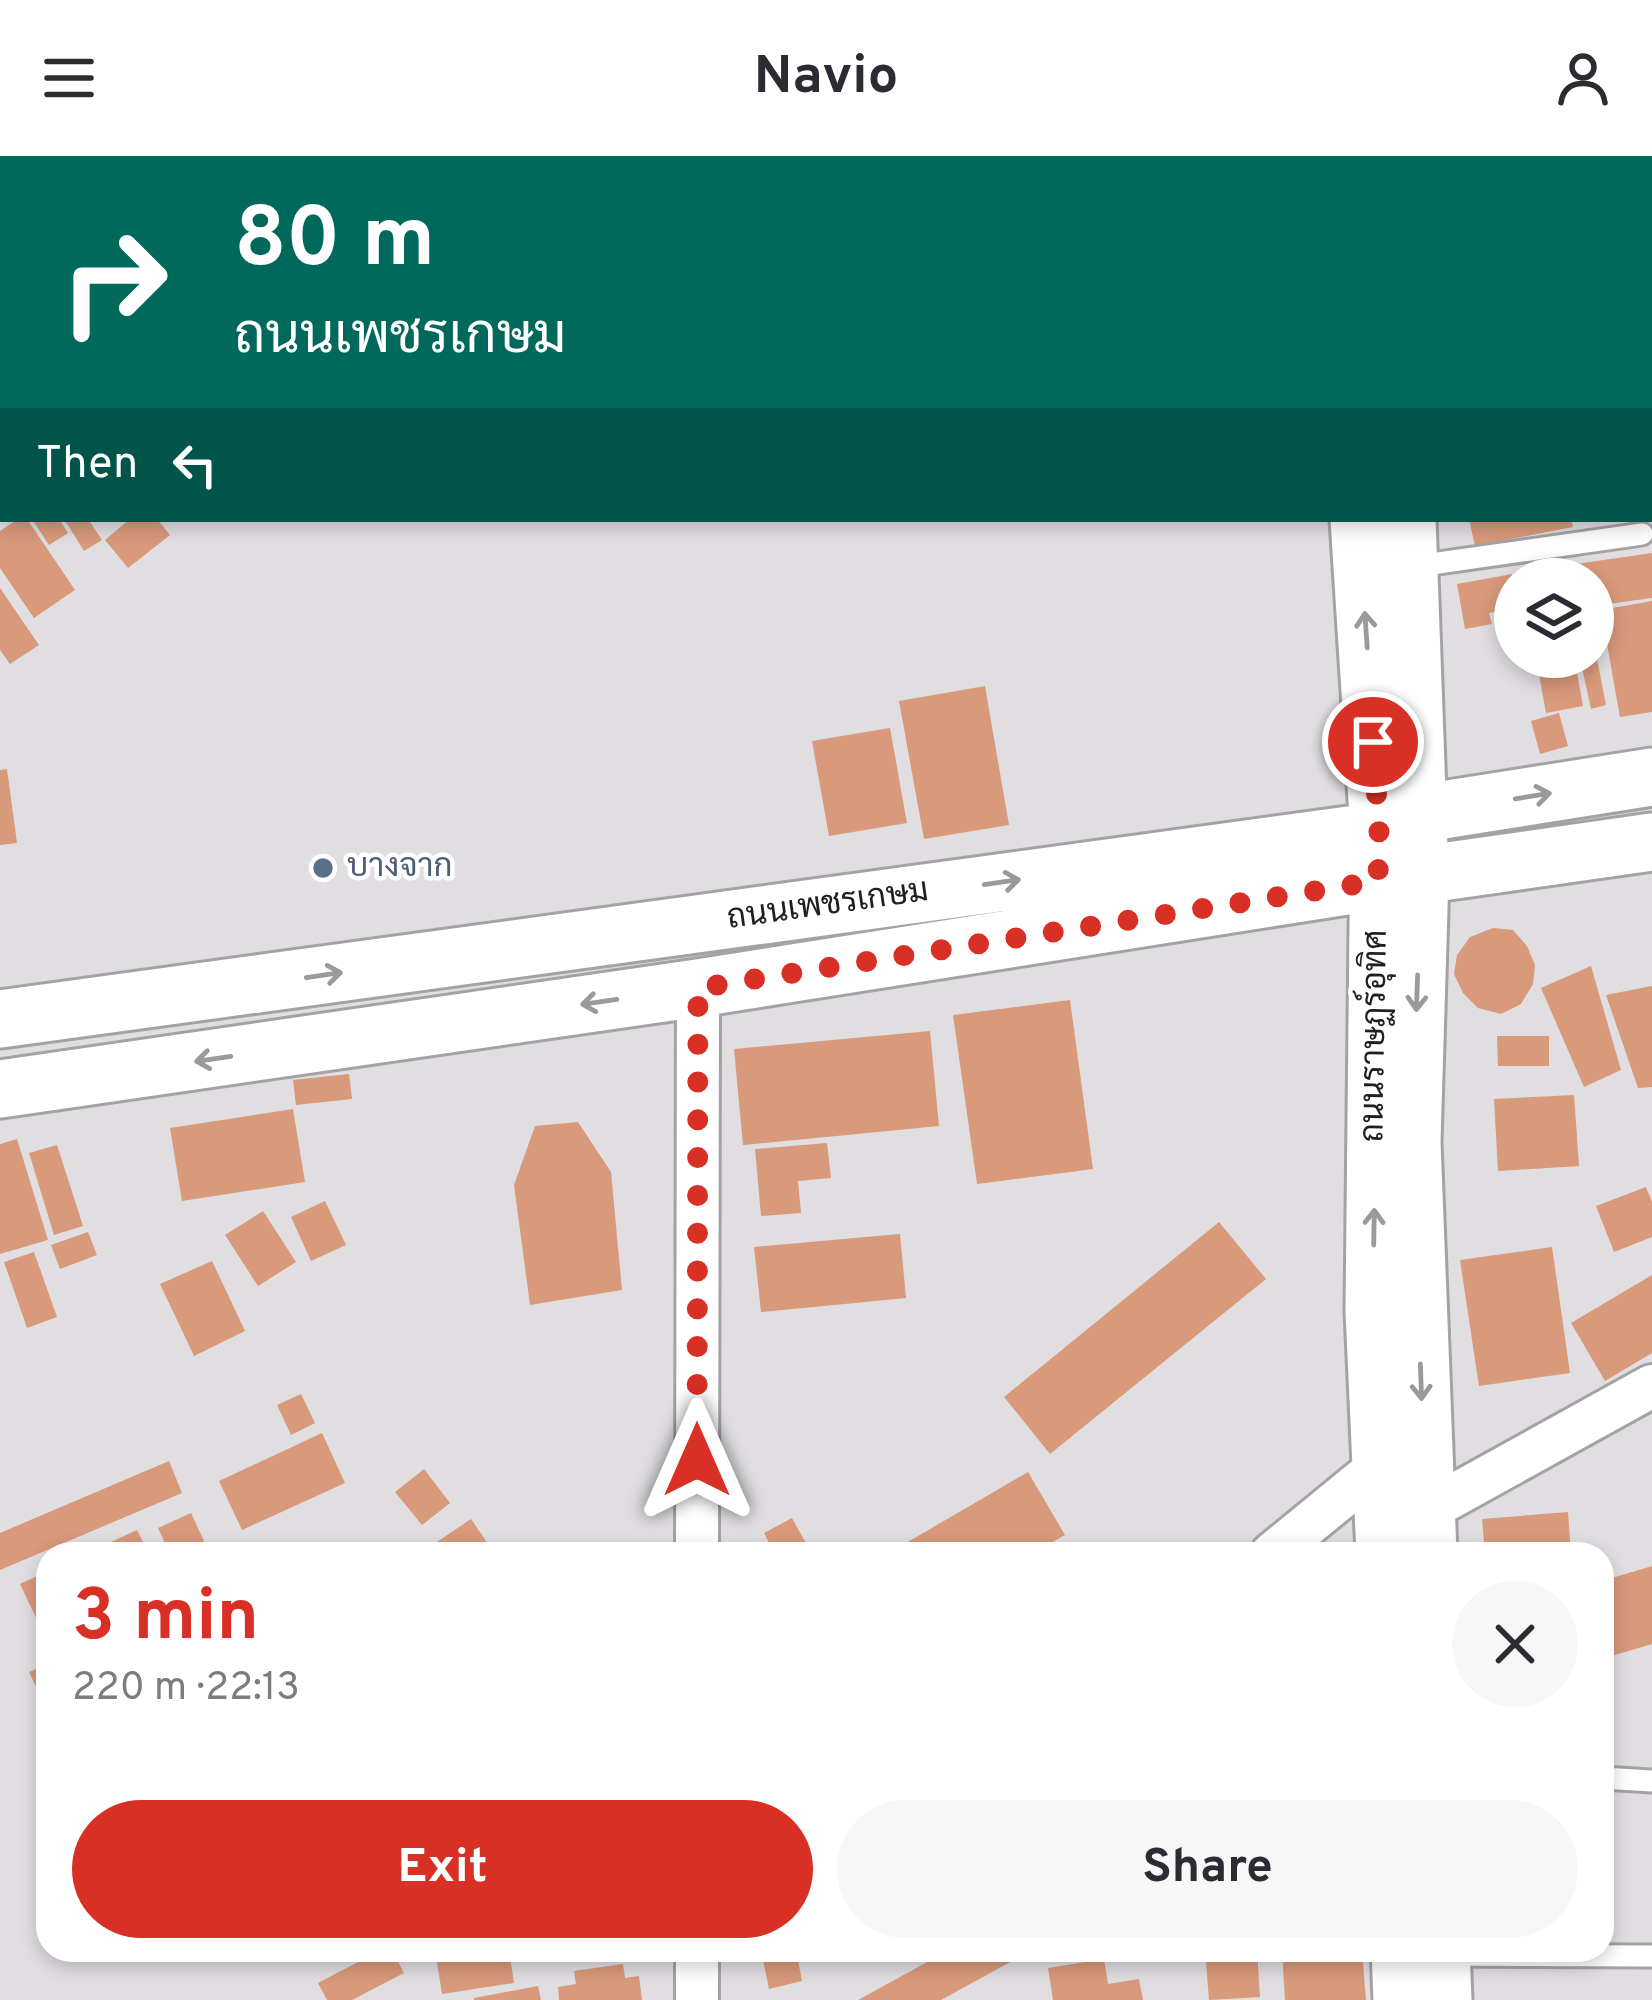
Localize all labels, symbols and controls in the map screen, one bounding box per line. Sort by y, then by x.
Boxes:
text: Navio [754,44,898,113]
icon: menu [36,45,102,111]
icon: person [1550,45,1616,111]
text: 80 m [234,190,435,296]
icon: right [36,204,192,360]
text: ถนนเพชรเกษม [234,304,566,373]
icon: left [162,432,228,498]
text: Then [36,437,138,494]
map controls [1494,558,1614,678]
button: layers [1494,558,1614,678]
one-way arrow [1355,611,1378,650]
pin [1322,691,1424,793]
icon: arrive [1340,709,1406,775]
one-way arrow [1512,783,1551,806]
place label: บางจาก [347,847,453,889]
marker: บางจาก [310,855,336,881]
one-way arrow [982,870,1021,893]
street label: ถนนเพชรเกษม [725,871,931,941]
street label: ถนนราษฏร์อุทิศ [1351,929,1399,1143]
one-way arrow [304,963,343,986]
one-way arrow [1405,973,1428,1012]
one-way arrow [580,991,619,1014]
one-way arrow [194,1048,233,1071]
one-way arrow [1363,1208,1386,1247]
one-way arrow [1410,1362,1433,1401]
position arrow [634,1397,760,1523]
text: 3 min [72,1574,259,1666]
button: close [1452,1581,1578,1707]
text: 220 m · 22:13 [72,1665,300,1714]
button: Exit [72,1800,813,1938]
button: Share [837,1800,1578,1938]

